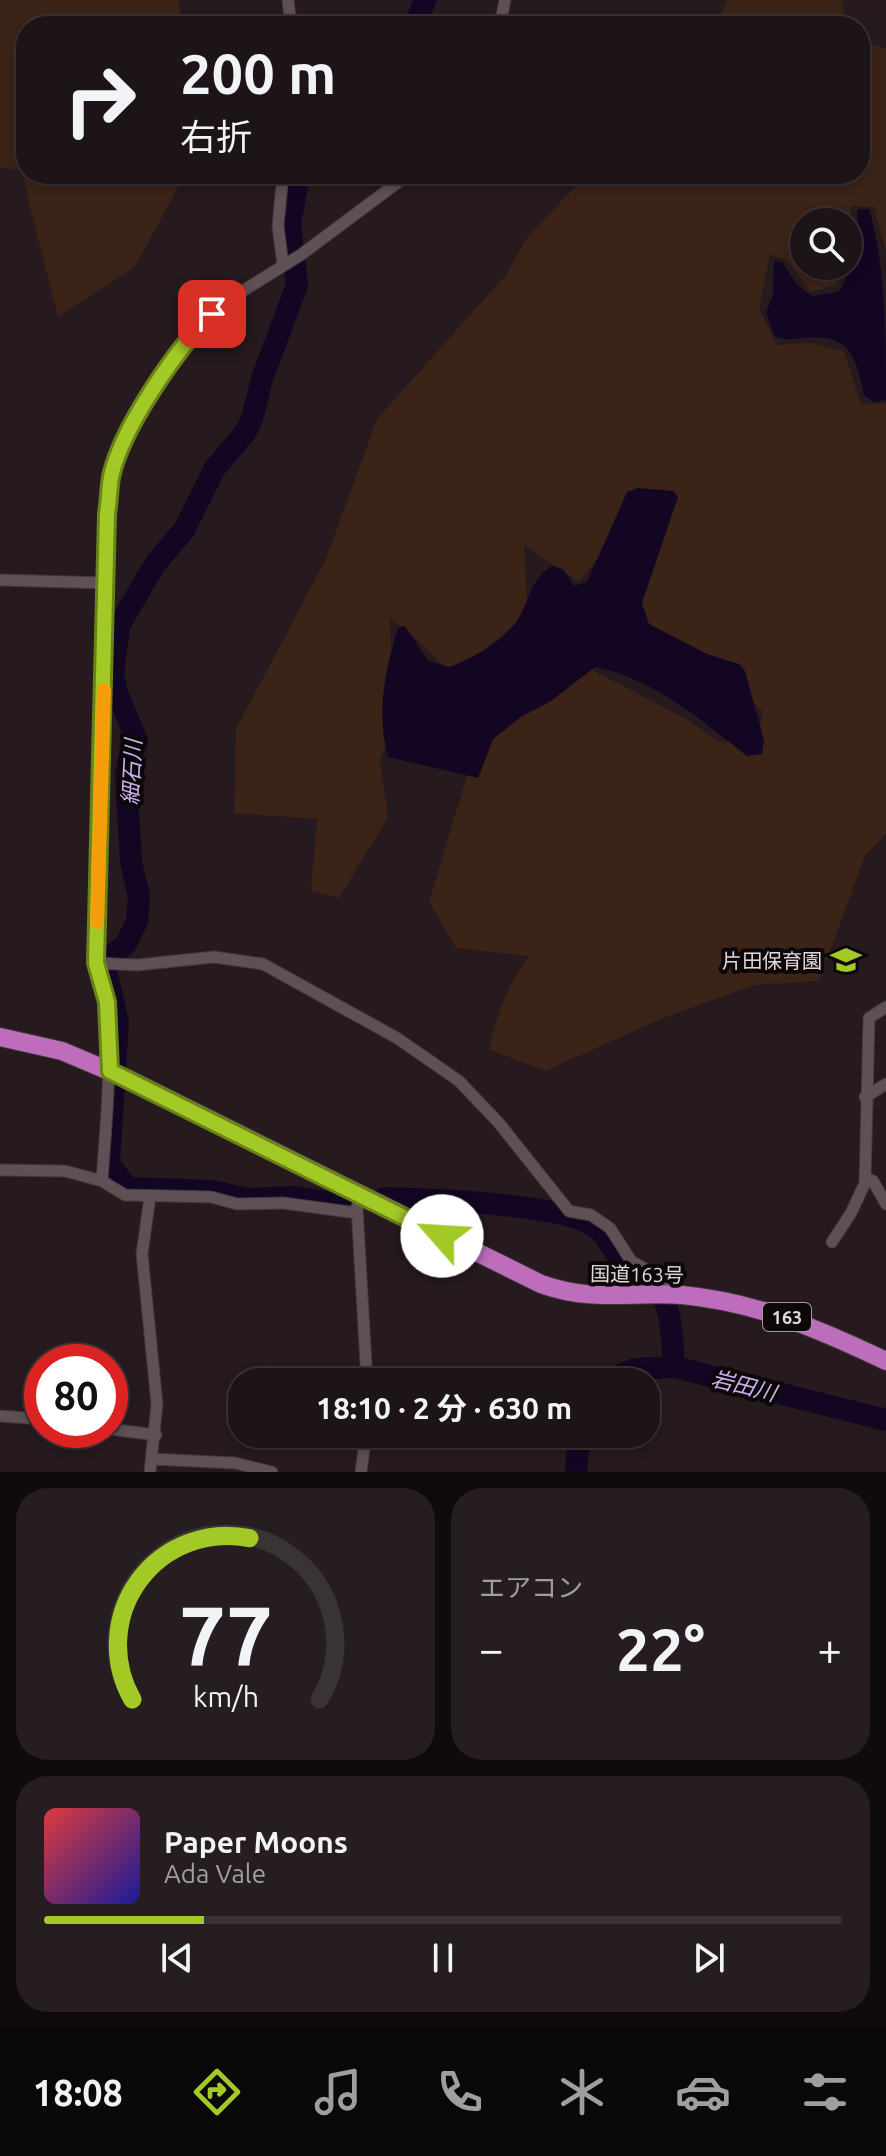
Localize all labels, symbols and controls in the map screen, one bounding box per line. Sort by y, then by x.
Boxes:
text: 200 m [180,42,336,105]
icon: right [48,48,152,152]
text: 右折 [180,116,252,157]
map controls [790,208,862,280]
button: search [790,208,862,280]
pin [178,280,246,348]
icon: arrive [190,292,234,336]
water label: 細石川 [117,736,145,806]
school or university icon: 片田保育園 [829,943,863,977]
place label: 片田保育園 [722,949,822,972]
position arrow [400,1194,484,1278]
street label: 国道163号 [590,1262,684,1286]
road number: 163 [763,1303,811,1331]
speed limit sign: 80 [24,1344,128,1448]
water label: 岩田川 [709,1365,781,1406]
text: 18:10 · 2 分 · 630 m [316,1391,572,1425]
text: エアコン [479,1573,583,1602]
text: 77 [179,1588,272,1682]
text: 22° [616,1615,705,1682]
text: − [479,1624,504,1673]
text: + [817,1624,842,1673]
text: km/h [193,1680,259,1712]
text: Paper Moons [164,1825,348,1859]
text: Ada Vale [164,1859,266,1888]
icon: previous [155,1936,199,1980]
icon: pause [421,1936,465,1980]
icon: next [687,1936,731,1980]
icon: directions [189,2064,245,2120]
icon: music [310,2064,366,2120]
icon: phone [432,2064,488,2120]
icon: climate [554,2064,610,2120]
icon: car [675,2064,731,2120]
icon: filters [797,2064,853,2120]
text: 18:08 [33,2072,123,2113]

